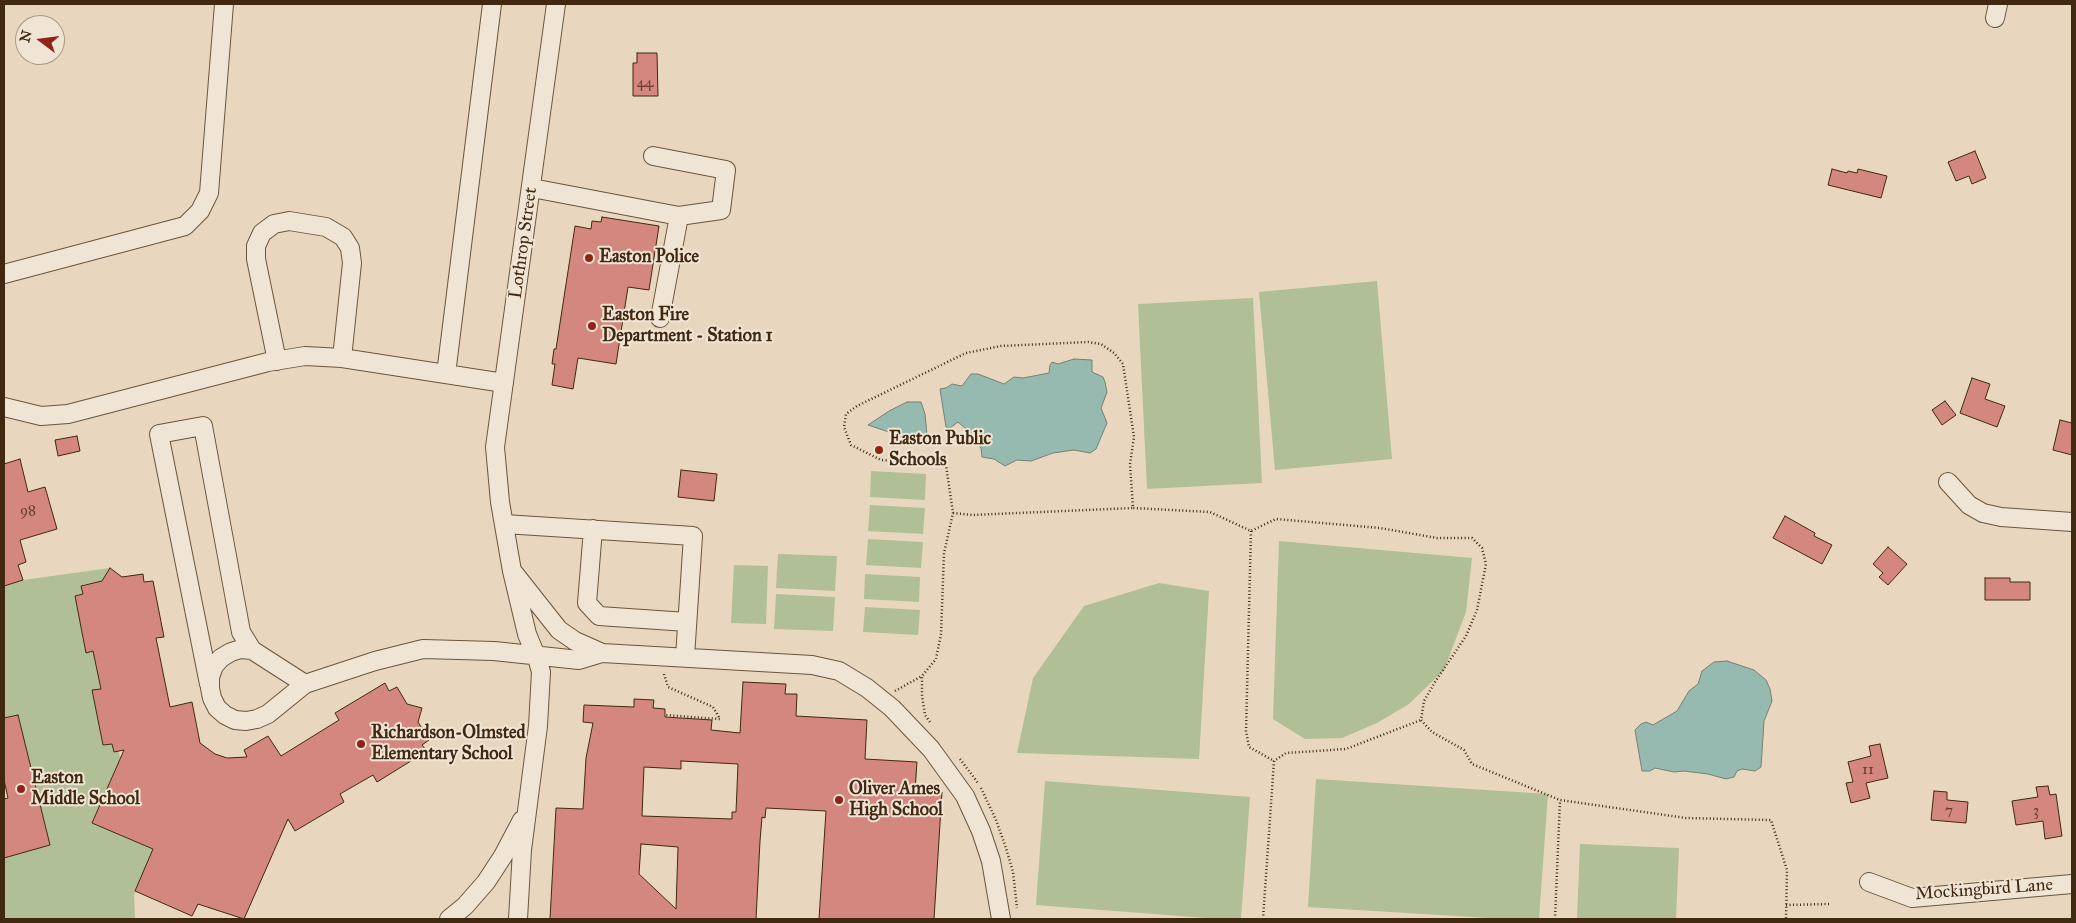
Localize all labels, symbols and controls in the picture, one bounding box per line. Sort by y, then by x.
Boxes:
north arrow [15,15,65,65]
text: N [16,28,36,44]
house number: 44 [637,74,653,92]
street label: Lothrop Street [505,186,543,300]
place label: Easton Police [599,247,699,269]
marker: Easton Police [583,252,595,264]
place label: Easton Fire Department - Station 1 [602,305,773,348]
marker: Easton Fire Department - Station 1 [586,320,598,332]
place label: Easton Public Schools [889,429,991,472]
marker: Easton Public Schools [873,444,885,456]
house number: 98 [20,502,36,520]
place label: Richardson-Olmsted Elementary School [371,723,526,766]
marker: Richardson-Olmsted Elementary School [355,738,367,750]
house number: 11 [1862,761,1874,779]
place label: Easton Middle School [31,768,140,811]
place label: Oliver Ames High School [849,779,943,822]
marker: Easton Middle School [15,783,27,795]
marker: Oliver Ames High School [833,794,845,806]
house number: 7 [1945,802,1953,820]
house number: 3 [2033,802,2039,820]
street label: Mockingbird Lane [1914,874,2054,906]

